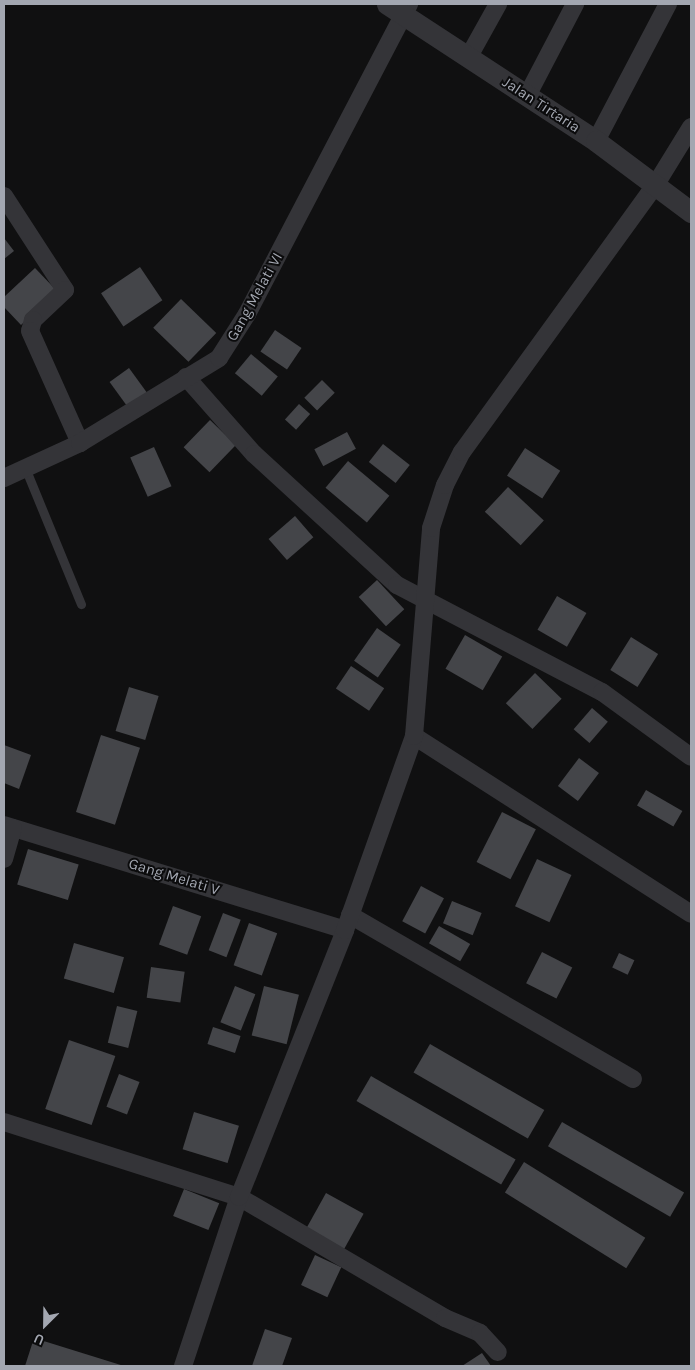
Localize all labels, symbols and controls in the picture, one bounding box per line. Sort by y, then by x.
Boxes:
street label: Jalan Tirtaria [499,73,583,137]
street label: Gang Melati VI [223,250,287,344]
street label: Gang Melati V [126,855,222,899]
north arrow [20,1300,70,1350]
text: U [31,1330,47,1349]

